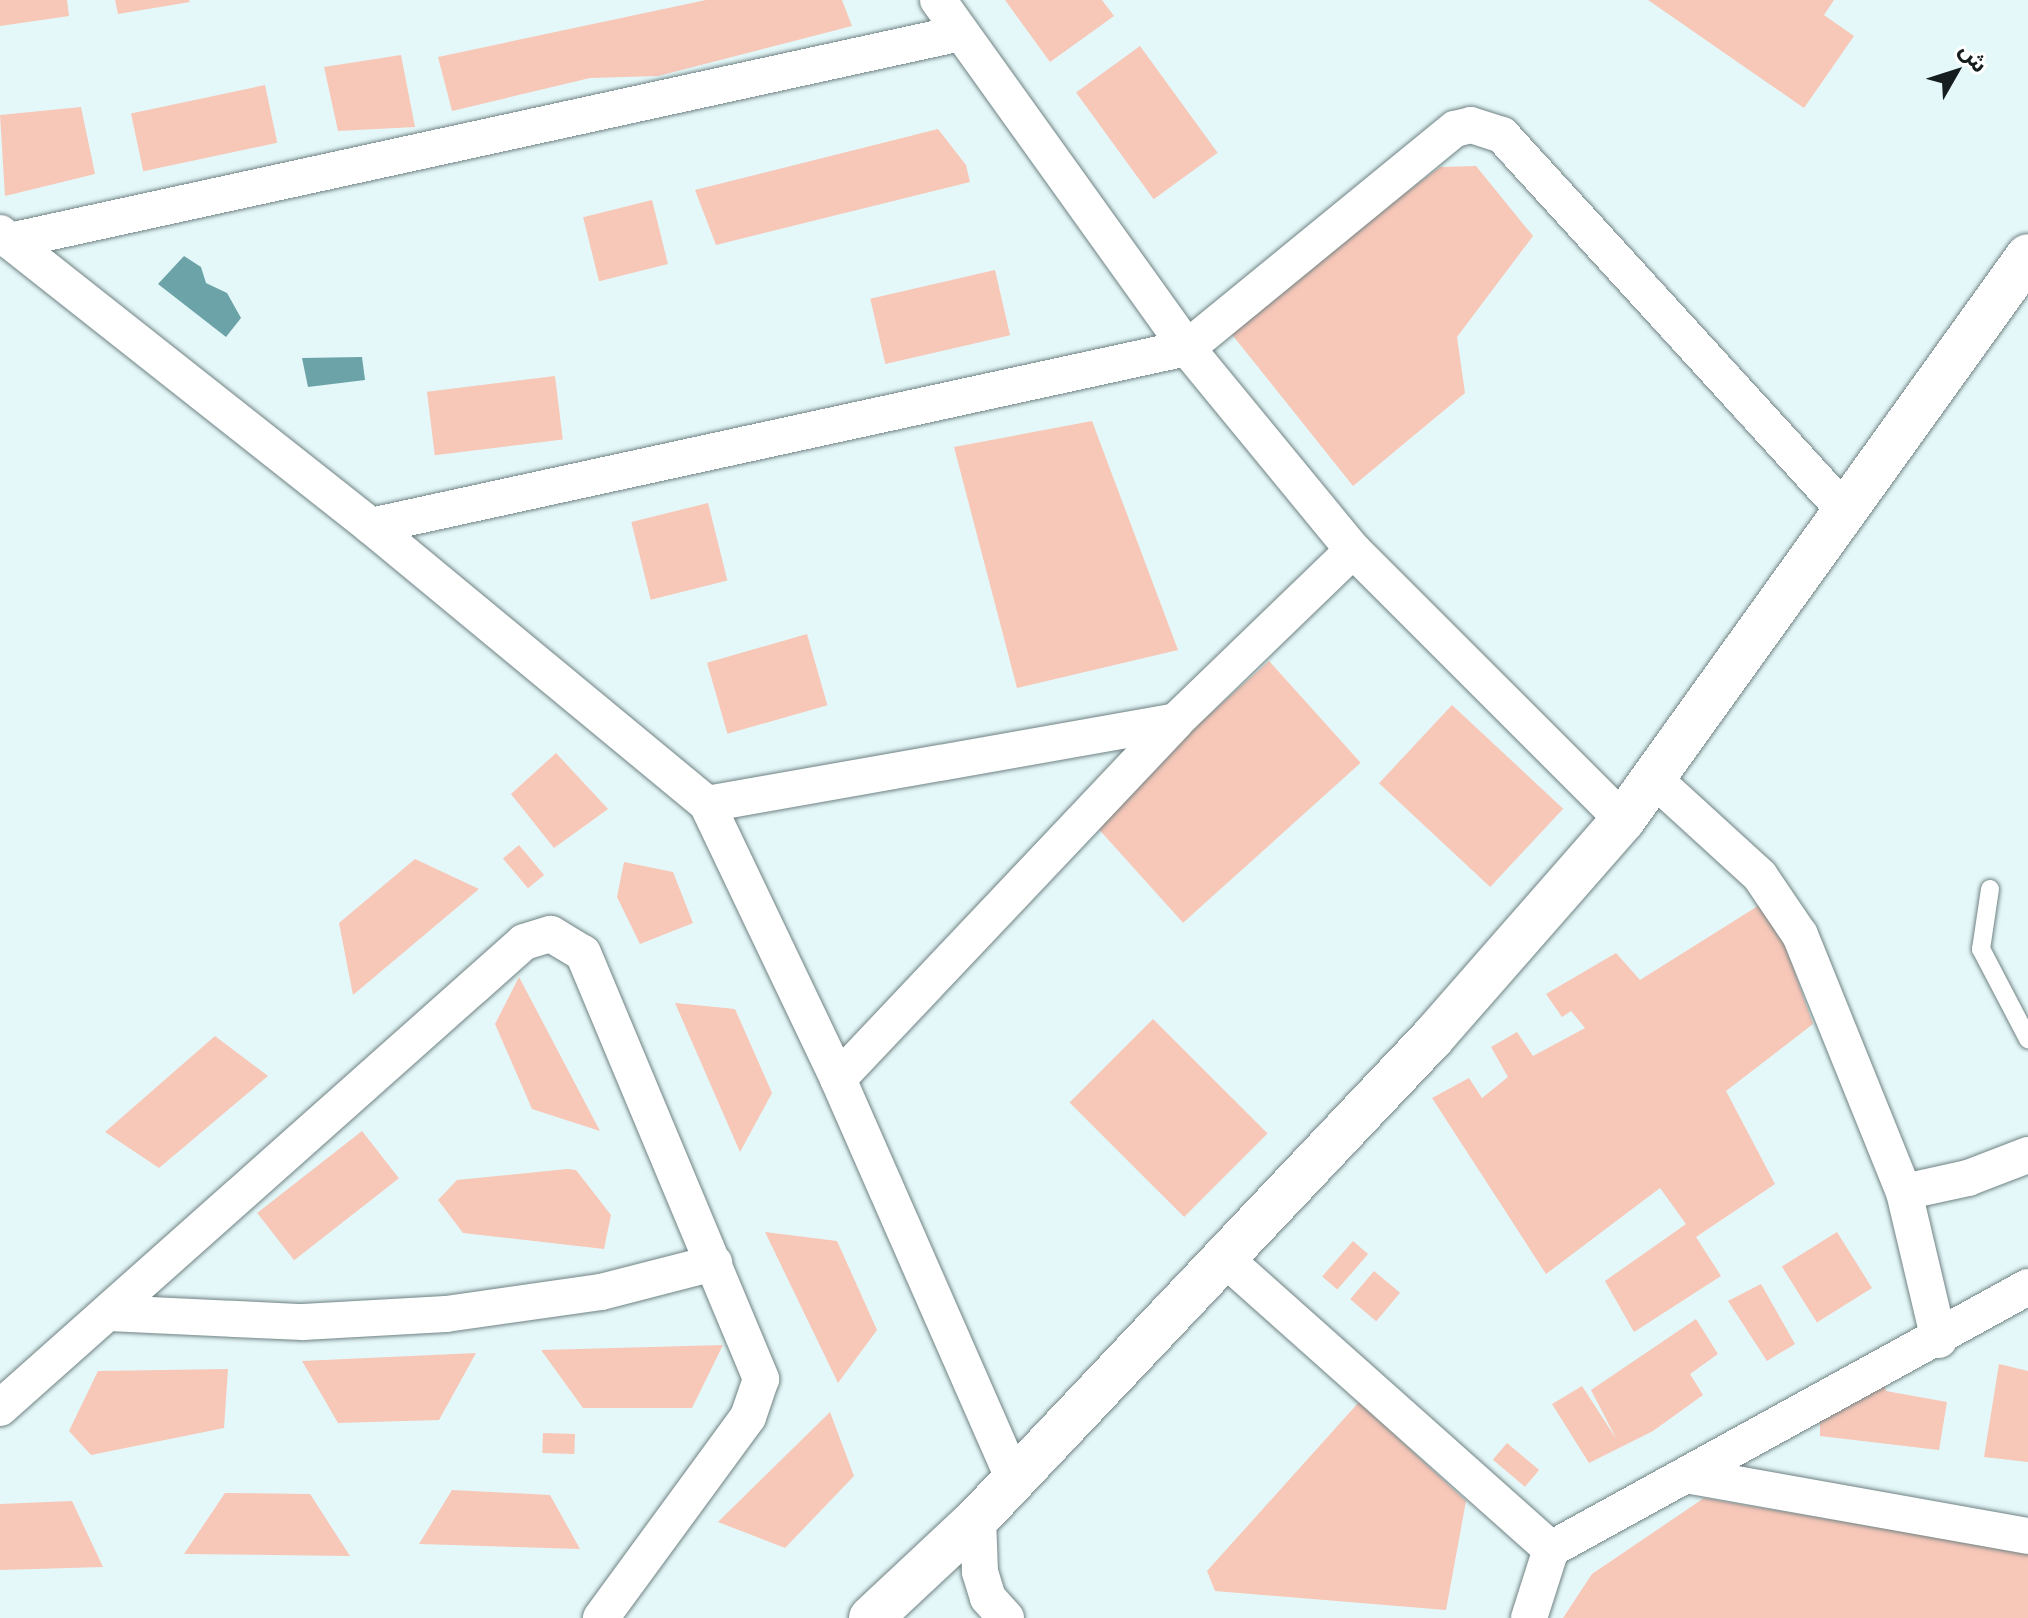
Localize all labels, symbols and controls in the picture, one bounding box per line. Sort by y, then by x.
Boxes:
north arrow [1916,32,1996,112]
text: ش [1955,37,1994,77]

